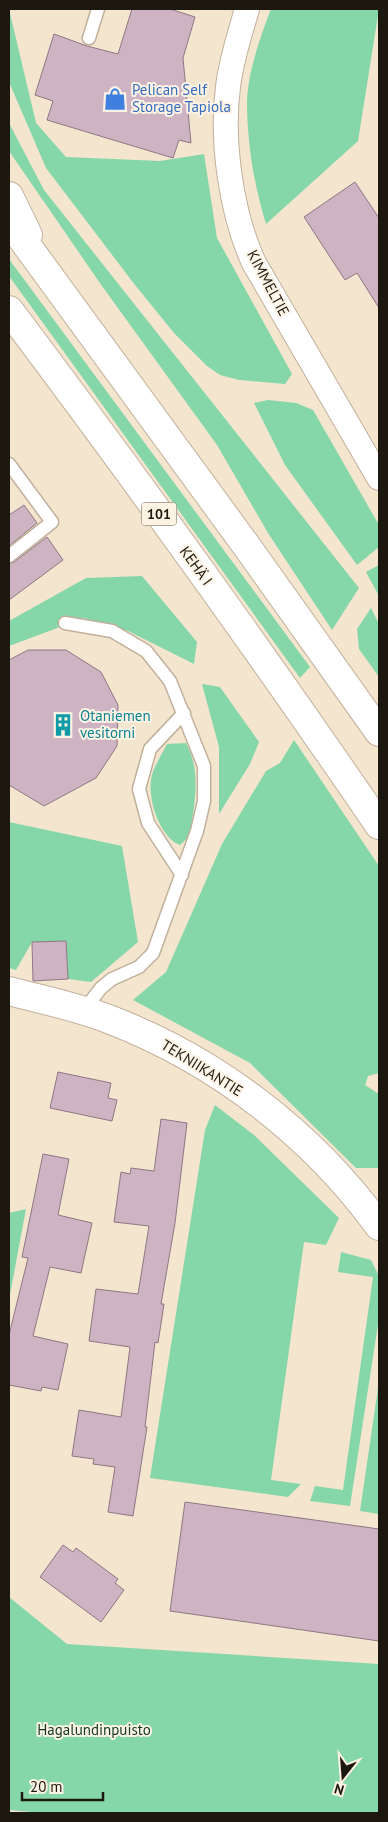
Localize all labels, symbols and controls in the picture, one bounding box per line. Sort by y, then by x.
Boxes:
place label: Pelican Self Storage Tapiola [132,80,231,116]
shop icon: Pelican Self Storage Tapiola [102,86,128,112]
street label: KIMMELTIE [243,247,294,319]
road number: 101 [142,502,176,526]
street label: KEHÄ I [176,542,217,589]
place label: Otaniemen vesitorni [80,706,151,742]
building icon: Otaniemen vesitorni [50,712,76,738]
street label: TEKNIIKANTIE [158,1035,247,1100]
park label: Hagalundinpuisto [37,1720,151,1739]
north arrow [318,1752,368,1802]
scale bar [22,1770,104,1802]
text: 20 m [30,1777,63,1796]
text: N [332,1779,346,1799]

